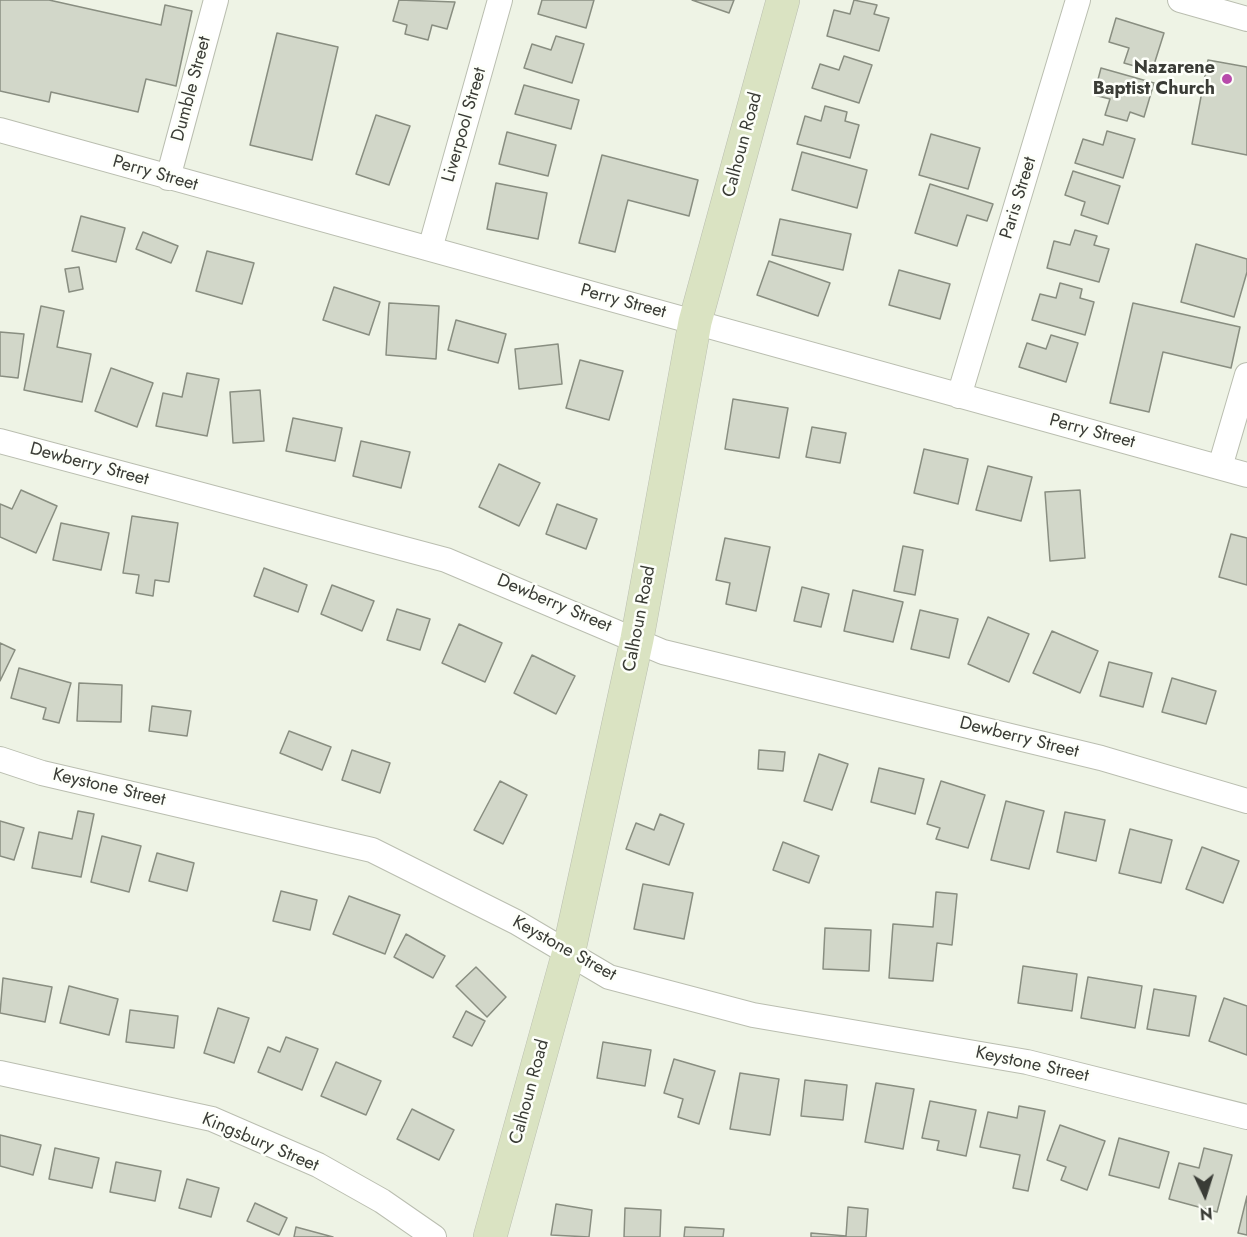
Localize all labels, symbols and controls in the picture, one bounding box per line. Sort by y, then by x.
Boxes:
street label: Dumble Street [168,34,216,144]
place label: Nazarene Baptist Church [1093,58,1215,100]
street label: Liverpool Street [438,65,492,185]
marker: Nazarene Baptist Church [1220,72,1234,86]
street label: Calhoun Road [719,90,767,200]
street label: Perry Street [110,152,200,196]
street label: Paris Street [996,154,1042,242]
street label: Perry Street [578,280,668,324]
street label: Perry Street [1047,410,1137,454]
street label: Dewberry Street [27,439,151,491]
street label: Calhoun Road [619,564,661,674]
street label: Dewberry Street [494,570,614,638]
street label: Dewberry Street [957,713,1081,763]
street label: Keystone Street [51,765,167,811]
street label: Keystone Street [508,912,620,986]
street label: Calhoun Road [506,1037,554,1147]
street label: Keystone Street [974,1042,1090,1088]
street label: Kingsbury Street [198,1109,322,1177]
north arrow [1175,1165,1235,1225]
text: N [1199,1202,1213,1225]

